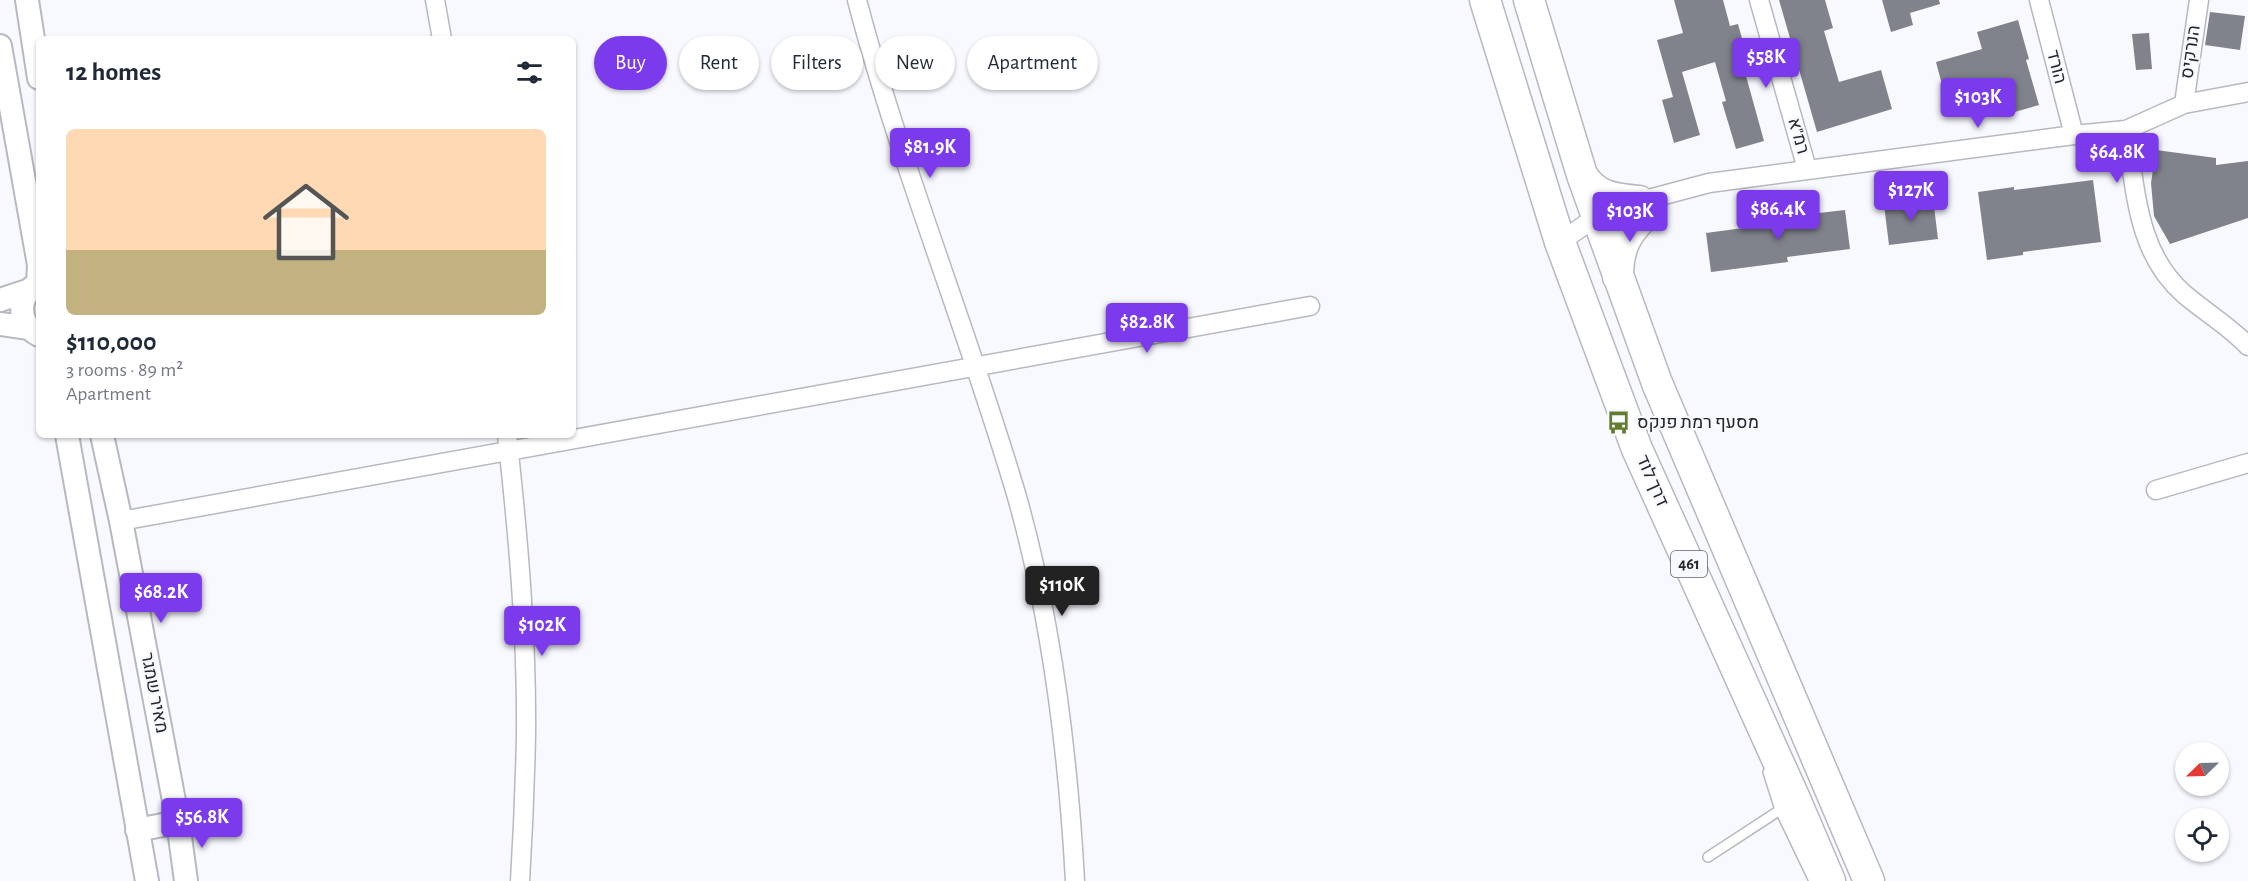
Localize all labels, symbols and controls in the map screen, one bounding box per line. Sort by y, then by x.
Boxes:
street label: הנרקיס [2178,24,2204,80]
chip: Buy [594,36,667,90]
chip: Rent [679,36,759,90]
chip: Filters [771,36,863,90]
chip: New [875,36,955,90]
chip: Apartment [967,36,1098,90]
pin: $58K [1730,38,1802,89]
text: $58K [1746,47,1786,67]
street label: הורד [2043,48,2069,86]
icon: filters [513,56,546,89]
text: 12 homes [66,59,161,85]
pin: $103K [1936,78,2020,129]
text: $103K [1955,87,2001,107]
street label: רמ"א [1784,116,1812,156]
pin: $81.9K [881,128,979,179]
pin: $64.8K [2068,133,2166,184]
text: $81.9K [904,137,956,157]
text: $64.8K [2090,142,2144,162]
icon: home [252,168,360,276]
pin: $127K [1869,171,1953,222]
text: $127K [1888,180,1934,200]
pin: $86.4K [1729,190,1827,241]
pin: $103K [1588,192,1672,243]
text: $86.4K [1751,199,1805,219]
text: $103K [1607,201,1653,221]
pin: $82.8K [1098,303,1196,354]
text: $82.8K [1120,312,1174,332]
text: $110,000 [66,329,157,355]
text: 3 rooms · 89 m² [66,360,183,380]
text: Apartment [66,384,151,404]
bus stop icon: מסעף רמת פנקס [1606,410,1632,436]
place label: מסעף רמת פנקס [1637,414,1759,432]
street label: דרך לוד [1633,453,1671,509]
road number: 461 [1671,551,1707,577]
pin: $110K [1020,566,1104,617]
pin: $68.2K [112,573,210,624]
text: $110K [1039,575,1085,595]
text: $68.2K [134,582,188,602]
pin: $102K [500,606,584,657]
text: $102K [518,615,566,635]
street label: מאיר שמגר [137,651,171,735]
north arrow [2175,742,2229,796]
map controls [2175,742,2229,862]
pin: $56.8K [153,798,251,849]
text: $56.8K [175,807,229,827]
button: locate [2175,808,2229,862]

